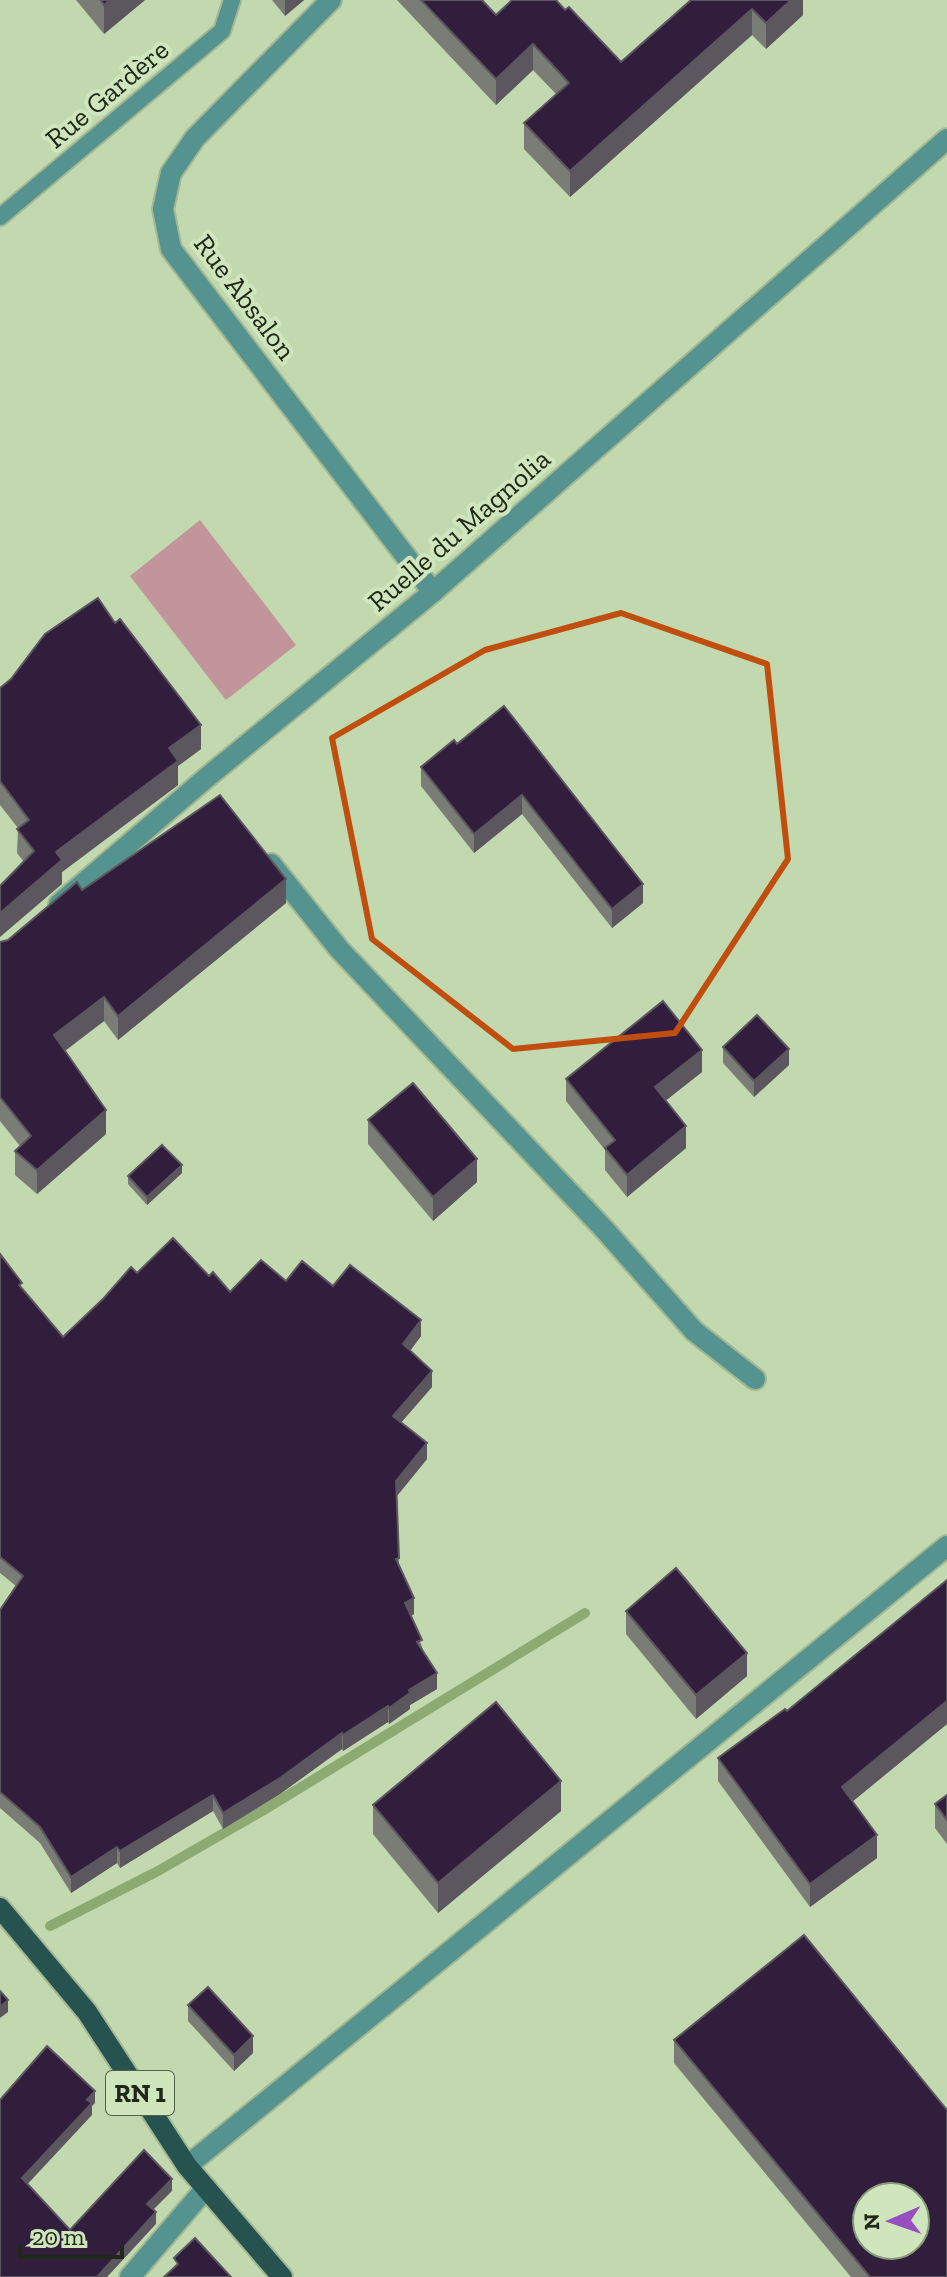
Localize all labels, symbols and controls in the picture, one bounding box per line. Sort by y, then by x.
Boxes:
street label: Rue Gardère [39,33,175,155]
street label: Rue Absalon [187,228,303,366]
street label: Ruelle du Magnolia [361,442,557,618]
road number: RN 1 [106,2071,174,2115]
north arrow [851,2181,931,2261]
scale bar [20,2209,122,2259]
text: N [858,2213,885,2231]
text: 20 m [32,2222,85,2251]

